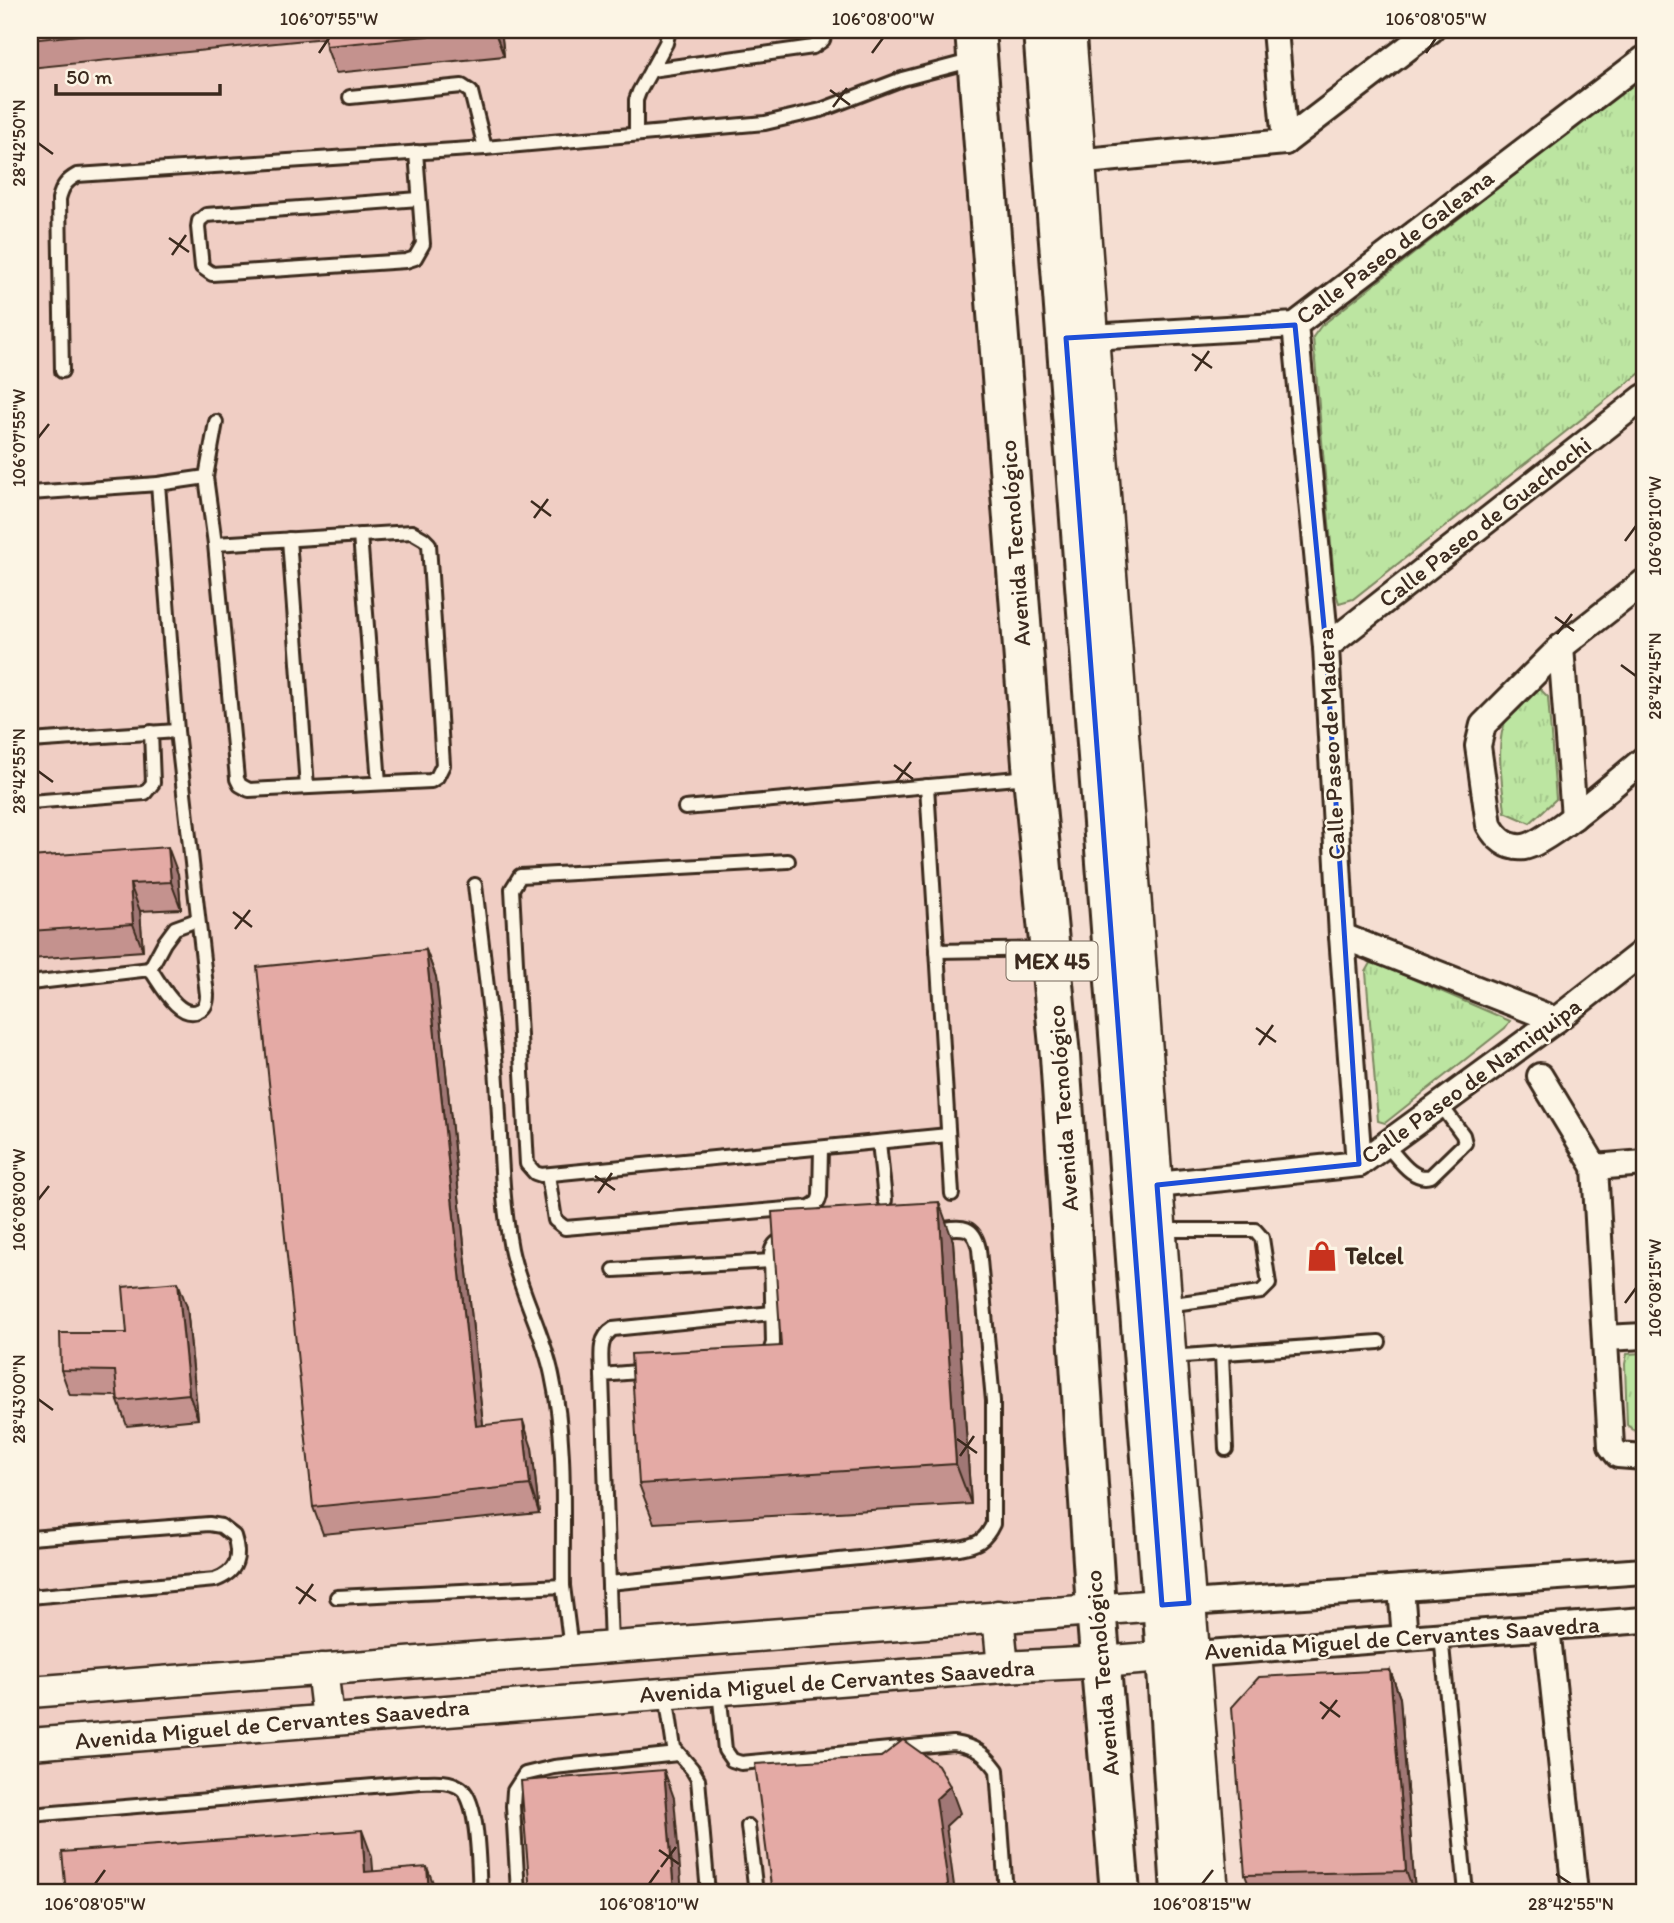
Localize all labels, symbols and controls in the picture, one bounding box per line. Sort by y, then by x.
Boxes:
text: 106°07'55"W [280,8,378,30]
text: 106°08'00"W [832,8,934,30]
text: 106°08'05"W [1385,8,1487,30]
scale bar [56,52,220,96]
text: 50 m [66,64,113,89]
text: 28°42'50"N [8,99,30,187]
street label: Calle Paseo de Galeana [1290,162,1500,331]
text: 106°07'55"W [8,389,30,487]
street label: Calle Paseo de Guachochi [1373,430,1597,614]
street label: Avenida Tecnológico [993,439,1036,647]
text: 106°08'10"W [1644,476,1666,576]
street label: Calle Paseo de Madera [1310,627,1351,861]
text: 28°42'45"N [1644,632,1666,720]
text: 28°42'55"N [8,728,30,814]
road number: MEX 45 [1006,942,1098,980]
street label: Calle Paseo de Namiquipa [1355,991,1587,1170]
street label: Avenida Tecnológico [1041,1004,1084,1212]
text: 106°08'00"W [8,1149,30,1251]
shop icon: Telcel [1305,1239,1339,1273]
text: 106°08'15"W [1644,1239,1666,1337]
place label: Telcel [1344,1241,1404,1270]
text: 28°43'00"N [8,1354,30,1444]
street label: Avenida Tecnológico [1078,1569,1125,1777]
street label: Avenida Miguel de Cervantes Saavedra [1203,1609,1601,1666]
street label: Avenida Miguel de Cervantes Saavedra [638,1652,1036,1709]
street label: Avenida Miguel de Cervantes Saavedra [73,1692,471,1755]
text: 106°08'05"W [44,1893,146,1915]
text: 106°08'10"W [599,1893,699,1915]
text: 106°08'15"W [1153,1893,1251,1915]
text: 28°42'55"N [1528,1893,1614,1915]

